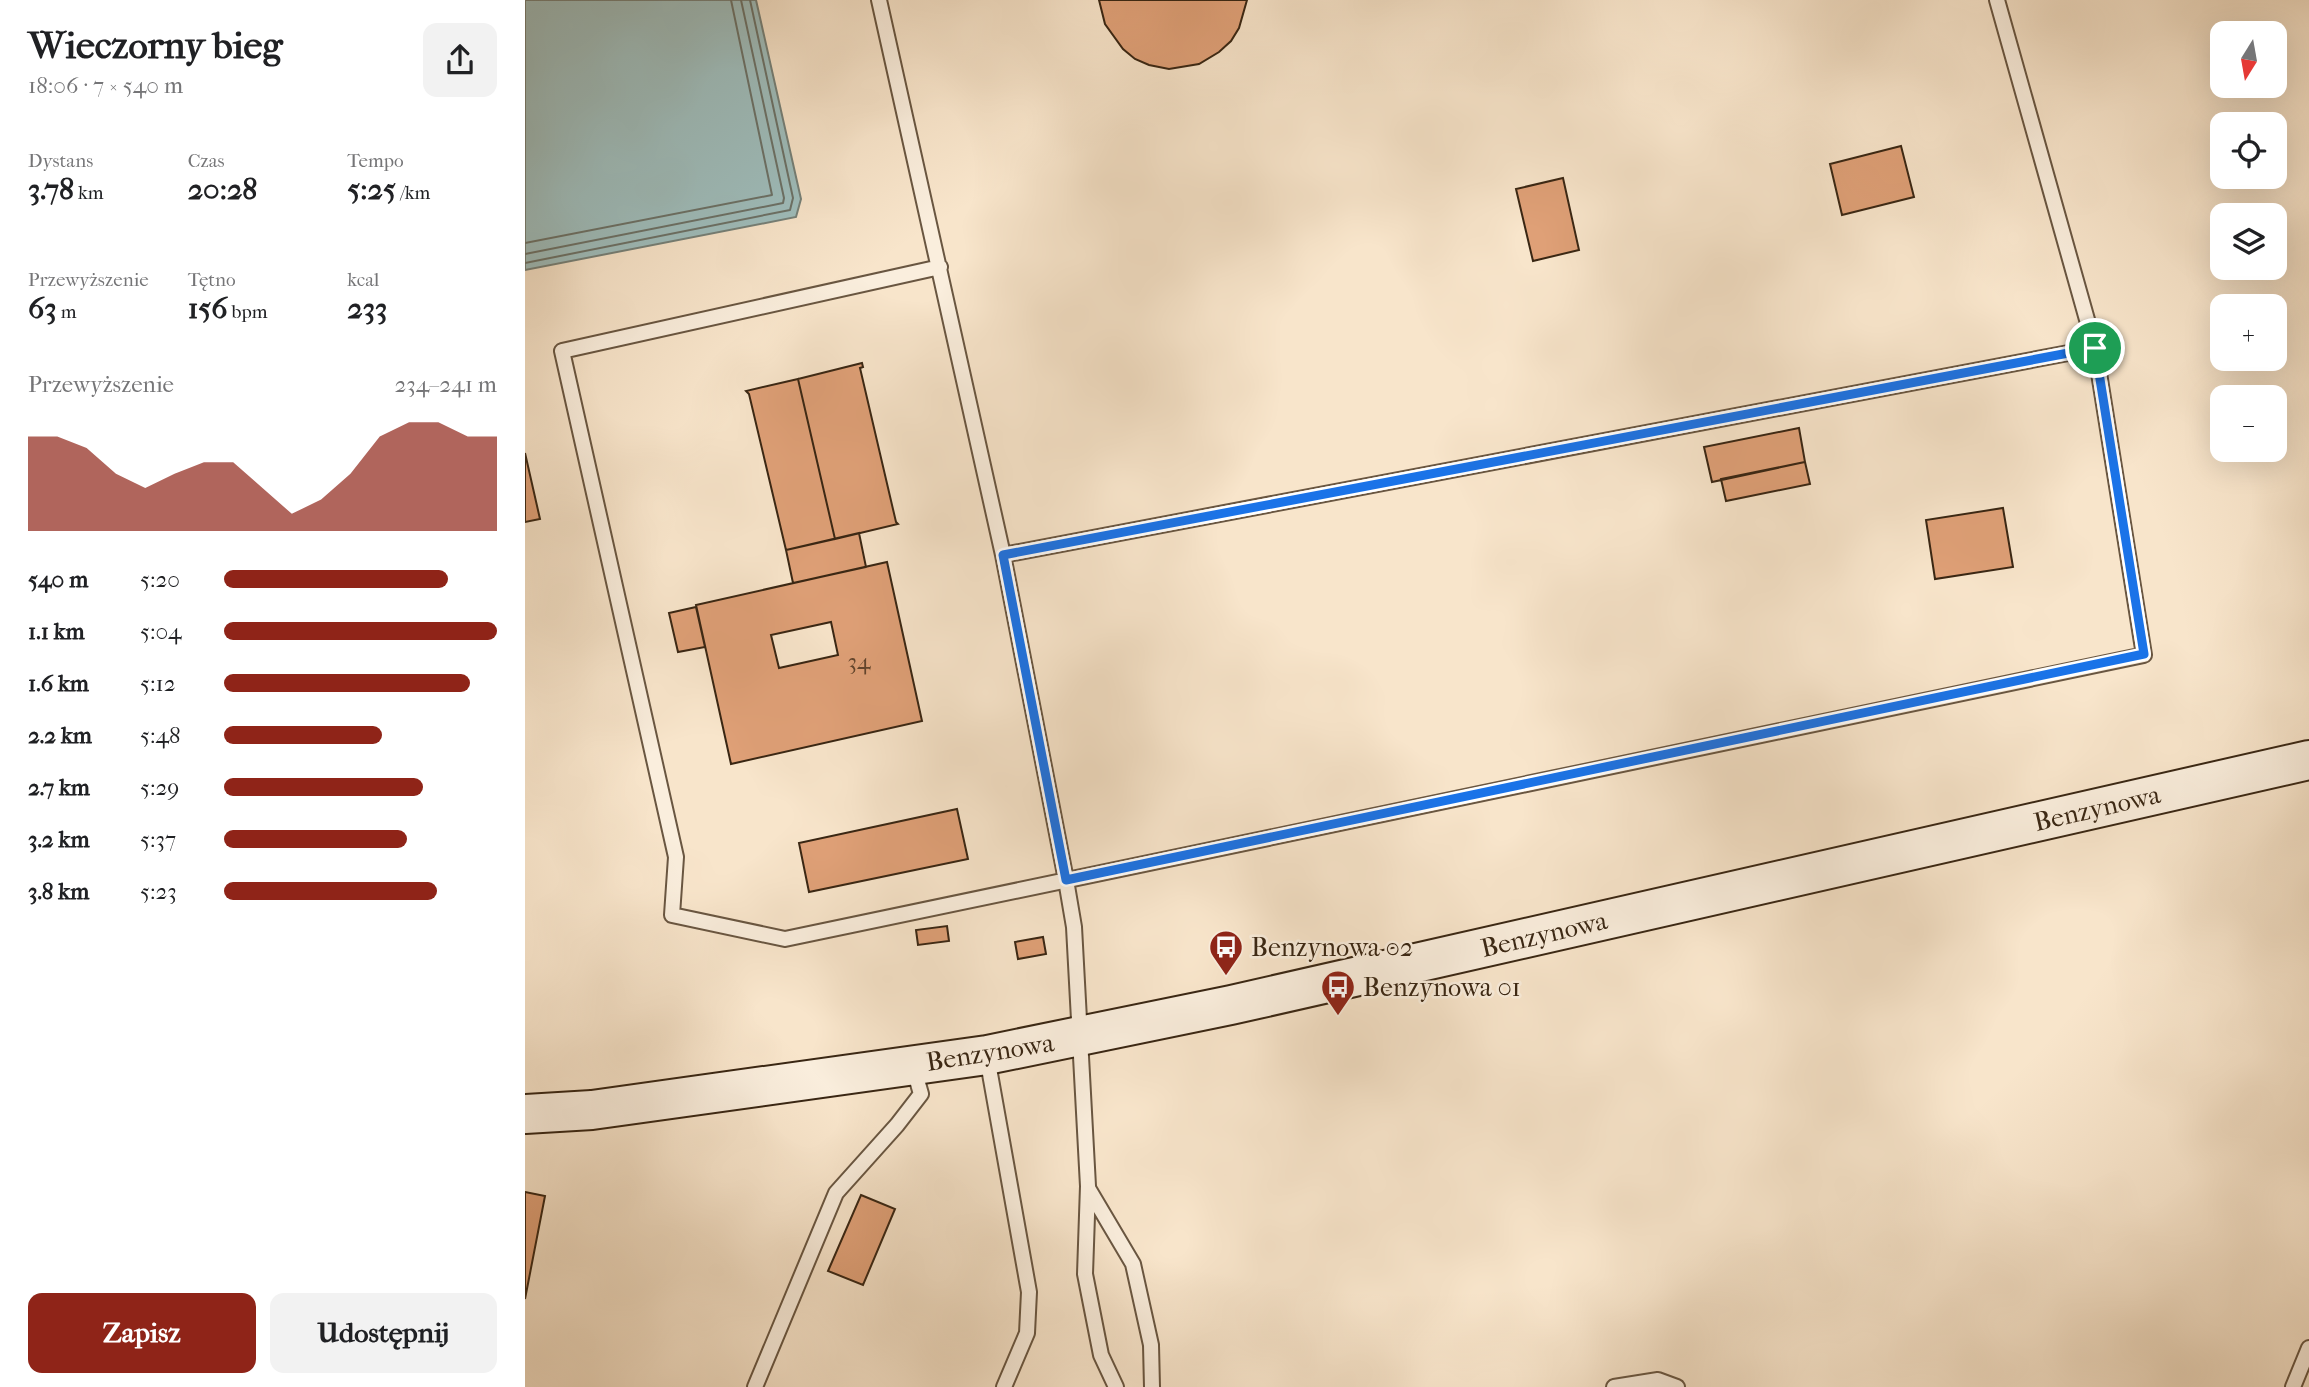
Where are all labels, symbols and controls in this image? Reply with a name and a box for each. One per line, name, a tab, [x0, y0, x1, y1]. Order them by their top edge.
north arrow	[2210, 21, 2287, 98]
map controls	[2210, 21, 2287, 462]
text: Wieczorny bieg	[28, 23, 283, 68]
button: share	[423, 23, 497, 97]
text: 18:06 · 7 × 540 m	[28, 72, 183, 99]
button: locate	[2210, 112, 2287, 189]
text: Dystans	[28, 150, 93, 172]
text: Czas	[188, 150, 225, 172]
text: Tempo	[347, 150, 404, 172]
text: 3.78	[28, 172, 74, 207]
text: 20:28	[188, 172, 257, 207]
text: 5:25	[347, 172, 396, 207]
text: km	[74, 182, 104, 204]
text: /km	[396, 182, 430, 204]
button: layers	[2210, 203, 2287, 280]
text: Przewyższenie	[28, 269, 149, 291]
text: Tętno	[188, 269, 236, 291]
text: kcal	[347, 269, 379, 291]
text: 63	[28, 291, 57, 326]
text: 156	[188, 291, 227, 326]
text: 233	[347, 291, 387, 326]
button: +	[2210, 294, 2287, 371]
text: m	[57, 301, 76, 323]
text: bpm	[227, 301, 268, 323]
pin	[2065, 318, 2125, 378]
icon: arrive	[2076, 329, 2114, 367]
text: Przewyższenie	[28, 371, 174, 398]
text: 234–241 m	[394, 371, 497, 398]
button: −	[2210, 385, 2287, 462]
text: 540 m	[28, 566, 88, 593]
text: 5:20	[140, 566, 180, 593]
text: 1.1 km	[28, 618, 85, 645]
text: 5:04	[140, 618, 182, 645]
house number: 34	[847, 648, 872, 675]
text: 1.6 km	[28, 670, 89, 697]
text: 5:12	[140, 670, 176, 697]
text: 2.2 km	[28, 722, 92, 749]
text: 5:48	[140, 722, 181, 749]
text: 2.7 km	[28, 774, 90, 801]
text: 5:29	[140, 774, 179, 801]
street label: Benzynowa	[2031, 779, 2164, 838]
text: 3.2 km	[28, 826, 90, 853]
text: 5:37	[140, 826, 176, 853]
text: 3.8 km	[28, 878, 89, 905]
text: 5:23	[140, 878, 177, 905]
street label: Benzynowa	[1478, 905, 1611, 964]
bus stop icon: Benzynowa 02	[1207, 928, 1245, 977]
place label: Benzynowa 02	[1251, 932, 1413, 963]
bus stop icon: Benzynowa 01	[1319, 968, 1357, 1017]
place label: Benzynowa 01	[1363, 972, 1521, 1003]
street label: Benzynowa	[924, 1027, 1057, 1078]
button: Zapisz	[28, 1293, 256, 1373]
button: Udostępnij	[270, 1293, 497, 1373]

